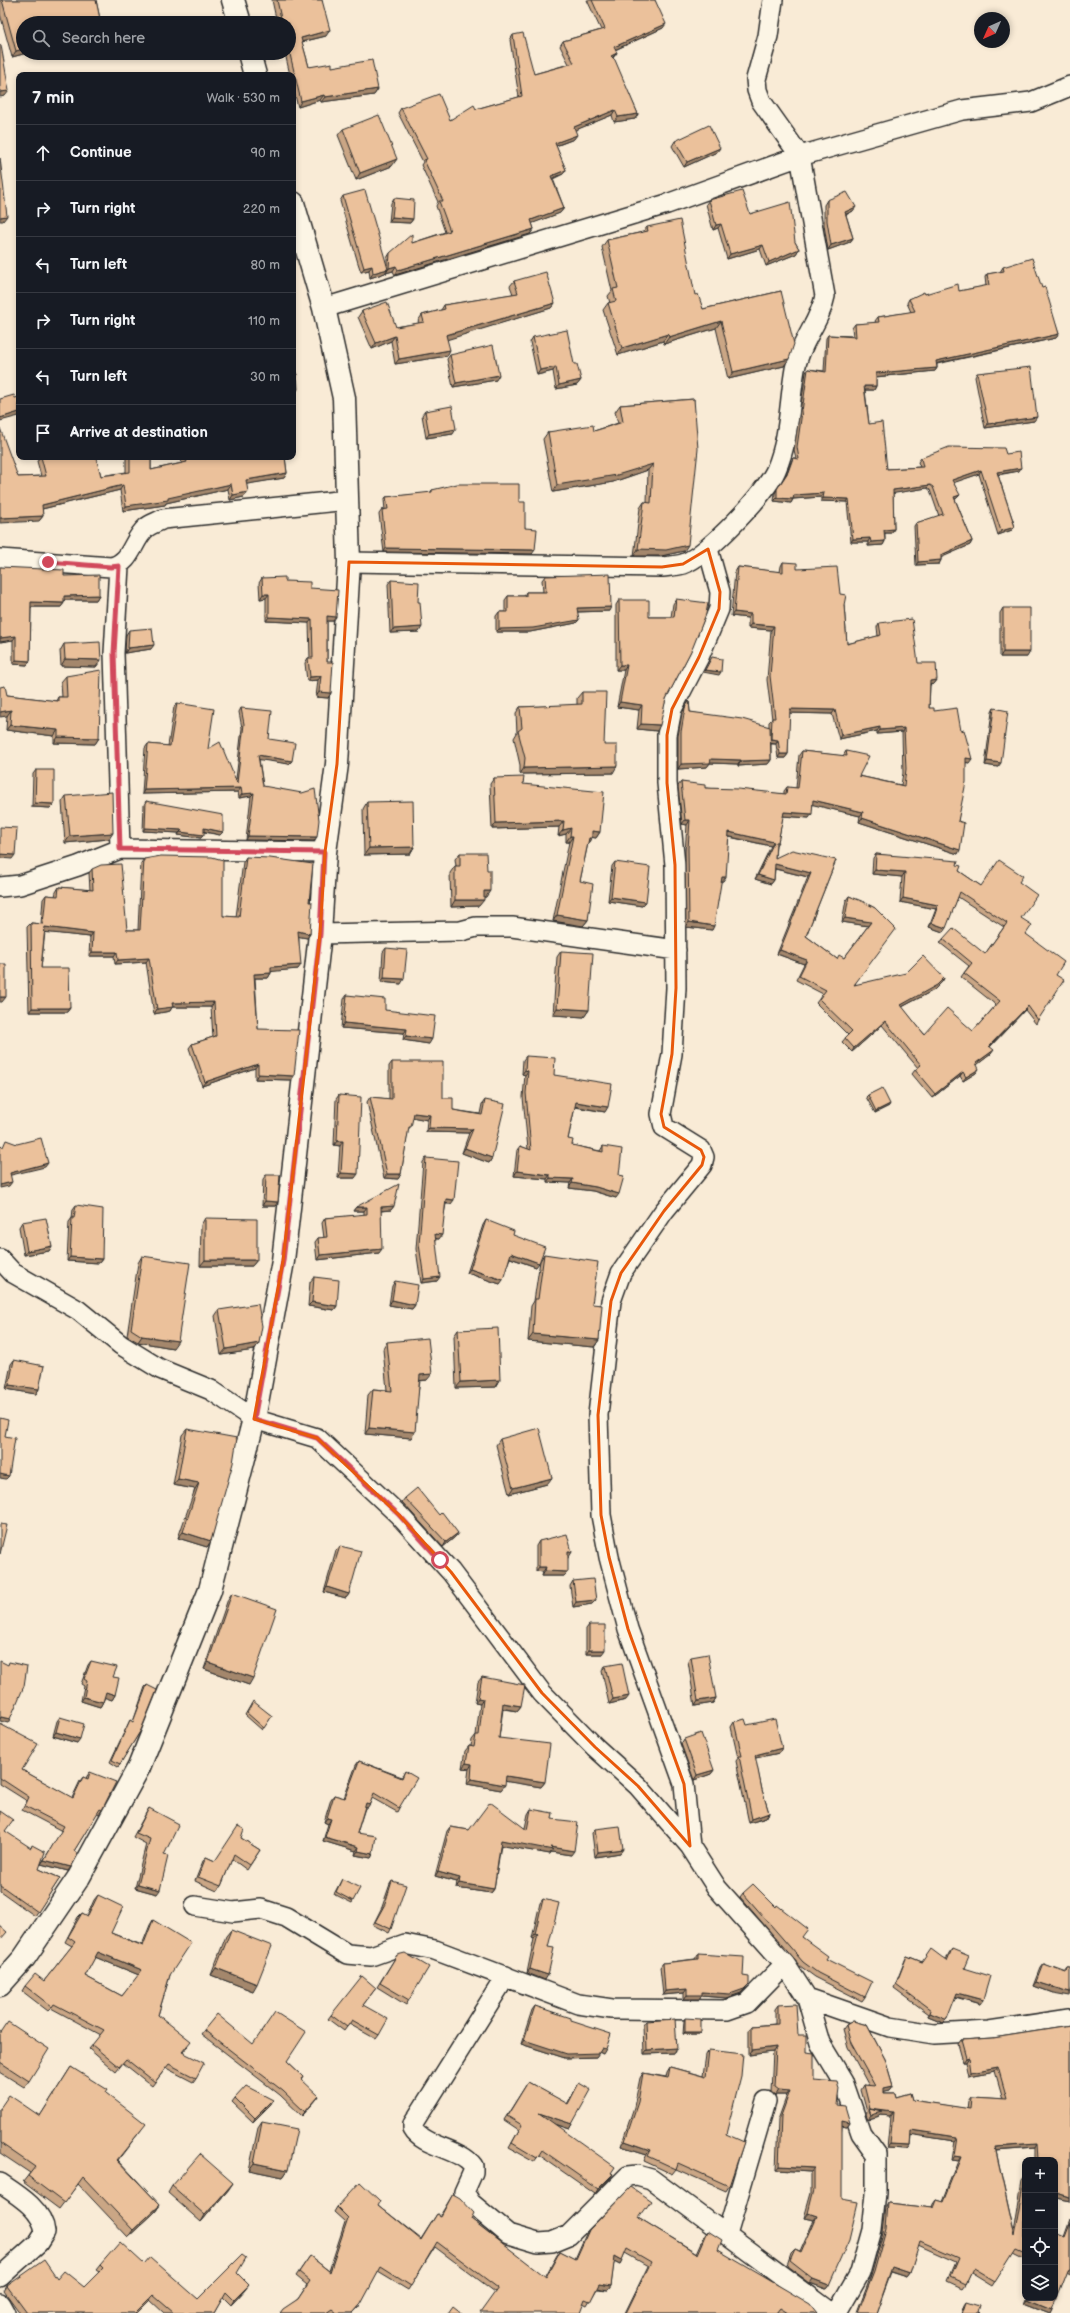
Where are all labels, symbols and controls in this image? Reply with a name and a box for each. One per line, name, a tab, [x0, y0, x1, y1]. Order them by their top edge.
north arrow	[974, 12, 1010, 48]
search box	[16, 16, 296, 60]
icon: search	[30, 27, 52, 49]
text: Search here	[62, 29, 145, 48]
text: 7 min	[32, 88, 74, 108]
text: Walk · 530 m	[206, 90, 280, 106]
icon: ahead	[32, 142, 54, 164]
text: Continue	[70, 143, 132, 162]
text: 90 m	[251, 145, 280, 161]
icon: right	[32, 198, 54, 220]
text: Turn right	[70, 199, 135, 218]
text: 220 m	[243, 201, 280, 217]
icon: left	[32, 254, 54, 276]
text: Turn left	[70, 255, 127, 274]
text: 80 m	[251, 257, 280, 273]
icon: right	[32, 310, 54, 332]
text: Turn right	[70, 311, 135, 330]
text: 110 m	[248, 313, 280, 329]
icon: left	[32, 366, 54, 388]
text: Turn left	[70, 367, 127, 386]
text: 30 m	[250, 369, 280, 385]
icon: arrive	[32, 422, 54, 444]
text: Arrive at destination	[70, 423, 208, 442]
route end	[39, 553, 57, 571]
route start	[431, 1551, 449, 1569]
map controls	[1022, 2157, 1058, 2301]
button: +	[1022, 2157, 1058, 2193]
button: −	[1022, 2193, 1058, 2229]
button: locate	[1022, 2229, 1058, 2265]
button: layers	[1022, 2265, 1058, 2301]

